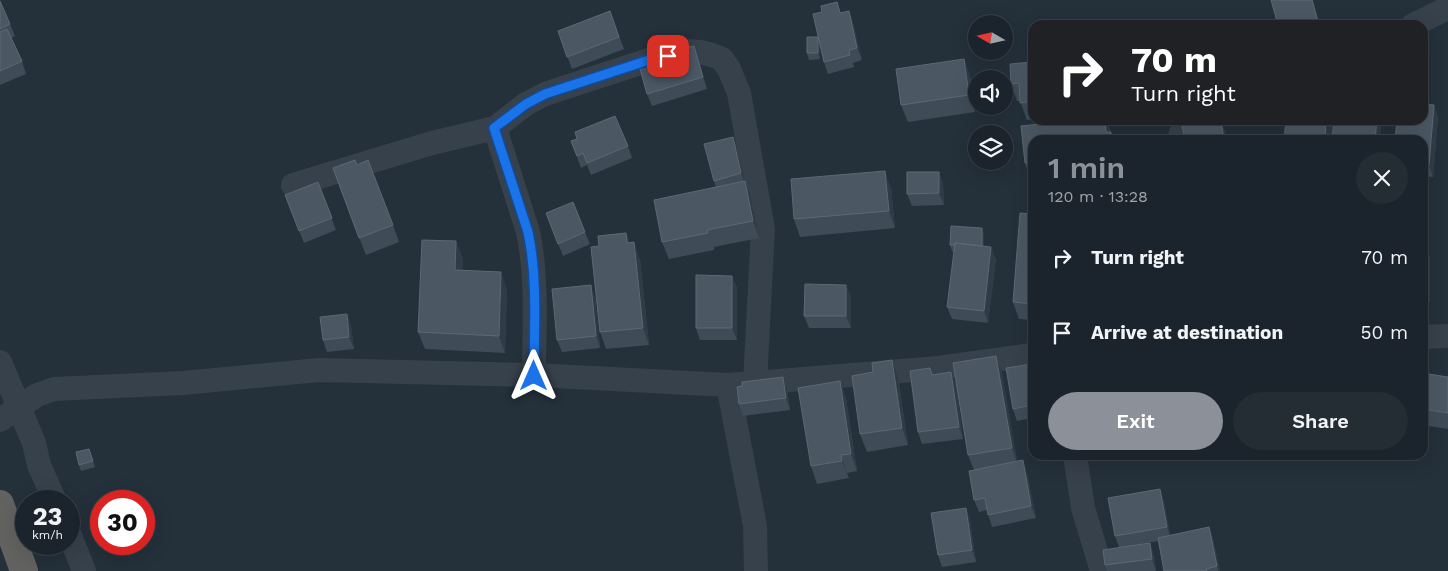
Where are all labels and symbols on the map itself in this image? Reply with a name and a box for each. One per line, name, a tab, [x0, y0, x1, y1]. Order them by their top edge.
north arrow	[968, 15, 1012, 60]
pin	[647, 35, 689, 77]
position arrow	[507, 349, 559, 401]
speed limit sign: 30	[90, 490, 155, 555]

